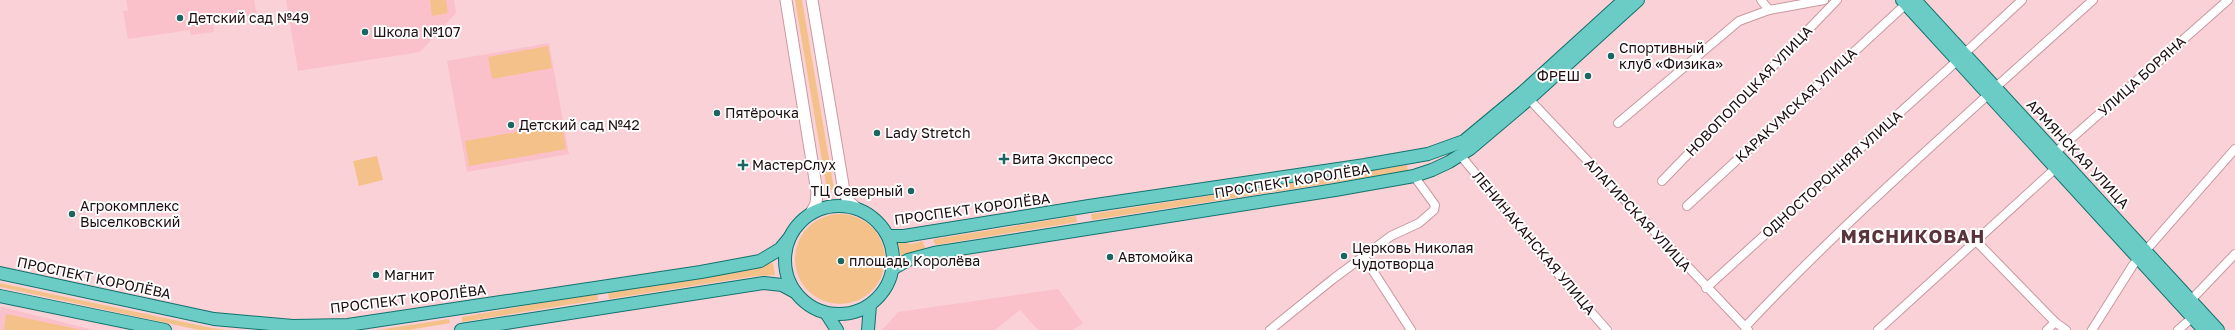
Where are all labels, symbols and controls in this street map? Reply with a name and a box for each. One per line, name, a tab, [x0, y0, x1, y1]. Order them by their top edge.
place label: Детский сад №49	[188, 9, 309, 26]
marker: Детский сад №49	[175, 13, 185, 23]
street label: НОВОПОЛОЦКАЯ УЛИЦА	[1682, 21, 1816, 159]
place label: Школа №107	[373, 23, 460, 40]
marker: Школа №107	[360, 27, 370, 37]
street label: УЛИЦА БОРЯНА	[2094, 32, 2189, 119]
place label: Спортивный клуб «Физика»	[1619, 39, 1723, 72]
street label: КАРАКУМСКАЯ УЛИЦА	[1731, 43, 1860, 165]
marker: Спортивный клуб «Физика»	[1606, 51, 1616, 61]
place label: ФРЕШ	[1537, 67, 1580, 84]
marker: ФРЕШ	[1583, 71, 1593, 81]
street label: АРМЯНСКАЯ УЛИЦА	[2024, 96, 2134, 212]
place label: Пятёрочка	[725, 104, 799, 121]
street label: ОДНОСТОРОННЯЯ УЛИЦА	[1758, 106, 1906, 241]
marker: Пятёрочка	[712, 108, 722, 118]
place label: Детский сад №42	[519, 116, 640, 133]
marker: Детский сад №42	[506, 120, 516, 130]
place label: Lady Stretch	[885, 124, 971, 141]
marker: Lady Stretch	[872, 128, 882, 138]
place label: Вита Экспресс	[1012, 150, 1114, 167]
marker: Вита Экспресс	[999, 154, 1009, 164]
street label: АЛАГИРСКАЯ УЛИЦА	[1582, 155, 1696, 275]
place label: МастерСлух	[752, 156, 836, 173]
marker: МастерСлух	[737, 159, 749, 171]
street label: ПРОСПЕКТ КОРОЛЁВА	[1213, 160, 1371, 201]
street label: ЛЕНИНАКАНСКАЯ УЛИЦА	[1469, 168, 1600, 318]
place label: ТЦ Северный	[811, 182, 903, 199]
marker: ТЦ Северный	[906, 186, 916, 196]
street label: ПРОСПЕКТ КОРОЛЁВА	[893, 189, 1051, 228]
place label: Агрокомплекс Выселковский	[80, 197, 180, 230]
marker: Агрокомплекс Выселковский	[67, 209, 77, 219]
district label: МЯСНИКОВАН	[1841, 225, 1985, 247]
place label: Церковь Николая Чудотворца	[1352, 239, 1474, 272]
place label: Автомойка	[1118, 248, 1193, 265]
marker: Церковь Николая Чудотворца	[1339, 251, 1349, 261]
place label: площадь Королёва	[849, 252, 980, 269]
marker: Автомойка	[1105, 252, 1115, 262]
street label: ПРОСПЕКТ КОРОЛЁВА	[16, 253, 173, 302]
marker: площадь Королёва	[836, 256, 846, 266]
place label: Магнит	[384, 266, 434, 283]
marker: Магнит	[371, 270, 381, 280]
street label: ПРОСПЕКТ КОРОЛЁВА	[329, 280, 488, 317]

